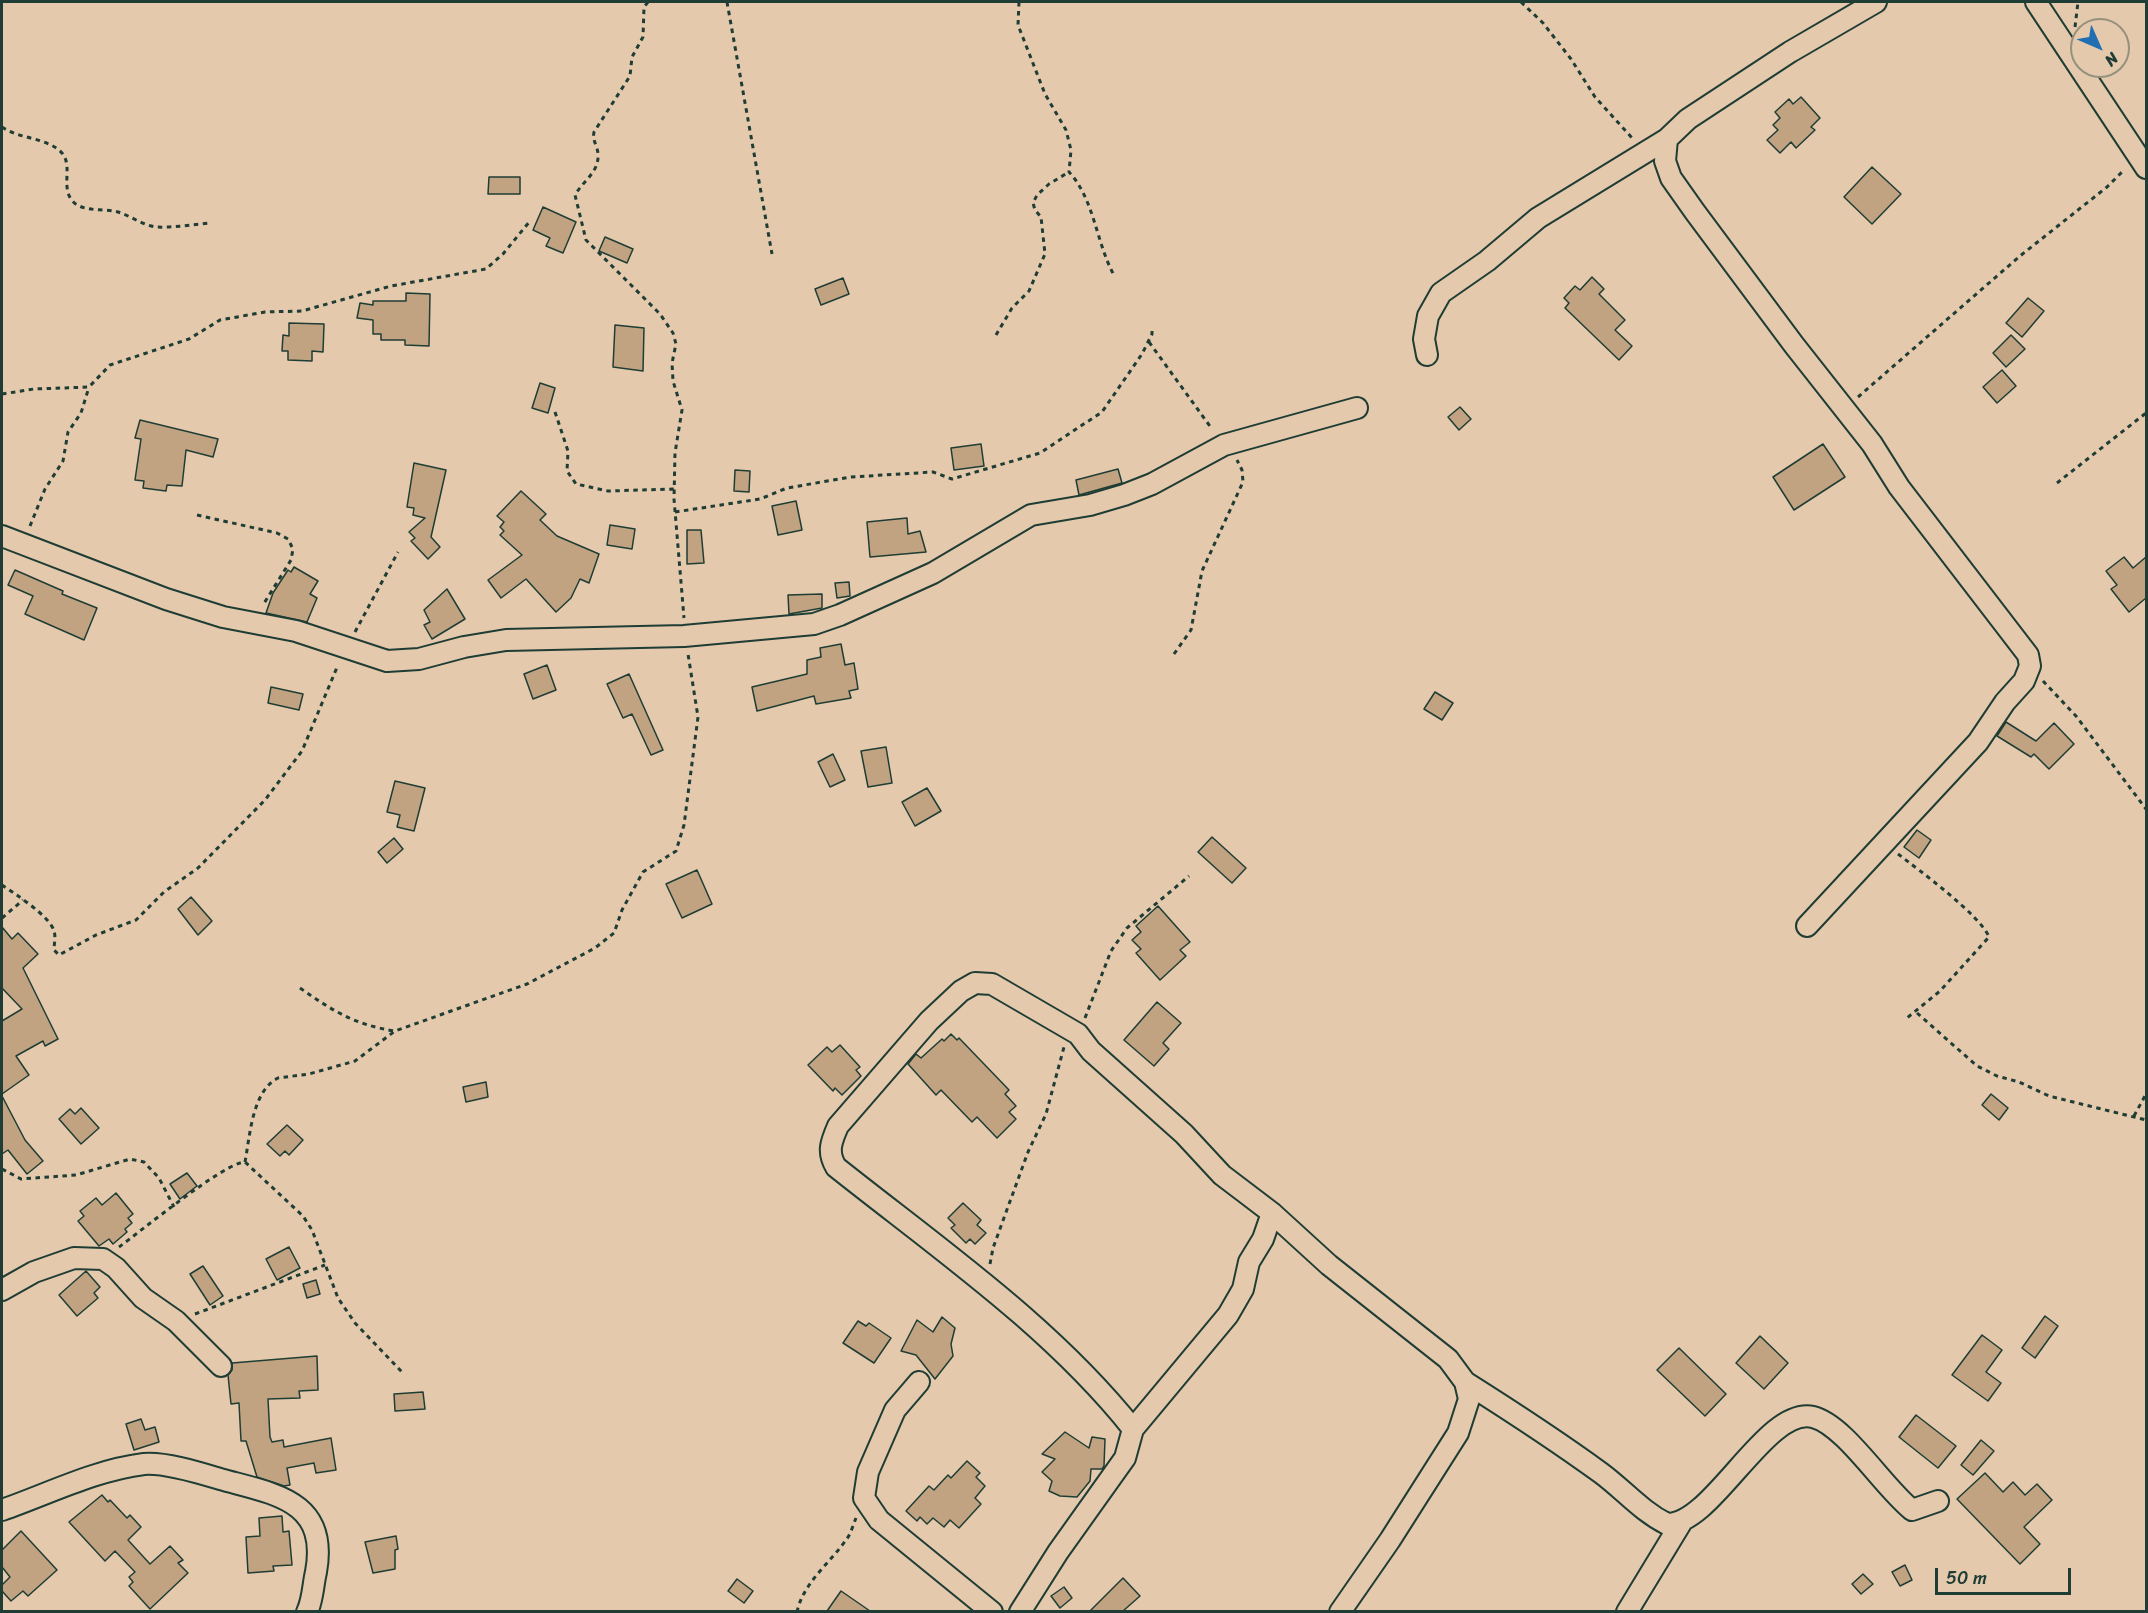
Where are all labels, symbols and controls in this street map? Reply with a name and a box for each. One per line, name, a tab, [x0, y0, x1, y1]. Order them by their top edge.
north arrow	[2070, 18, 2130, 78]
text: N	[2097, 45, 2126, 74]
scale bar	[1938, 1556, 2074, 1594]
text: 50 m	[1946, 1562, 1987, 1594]

